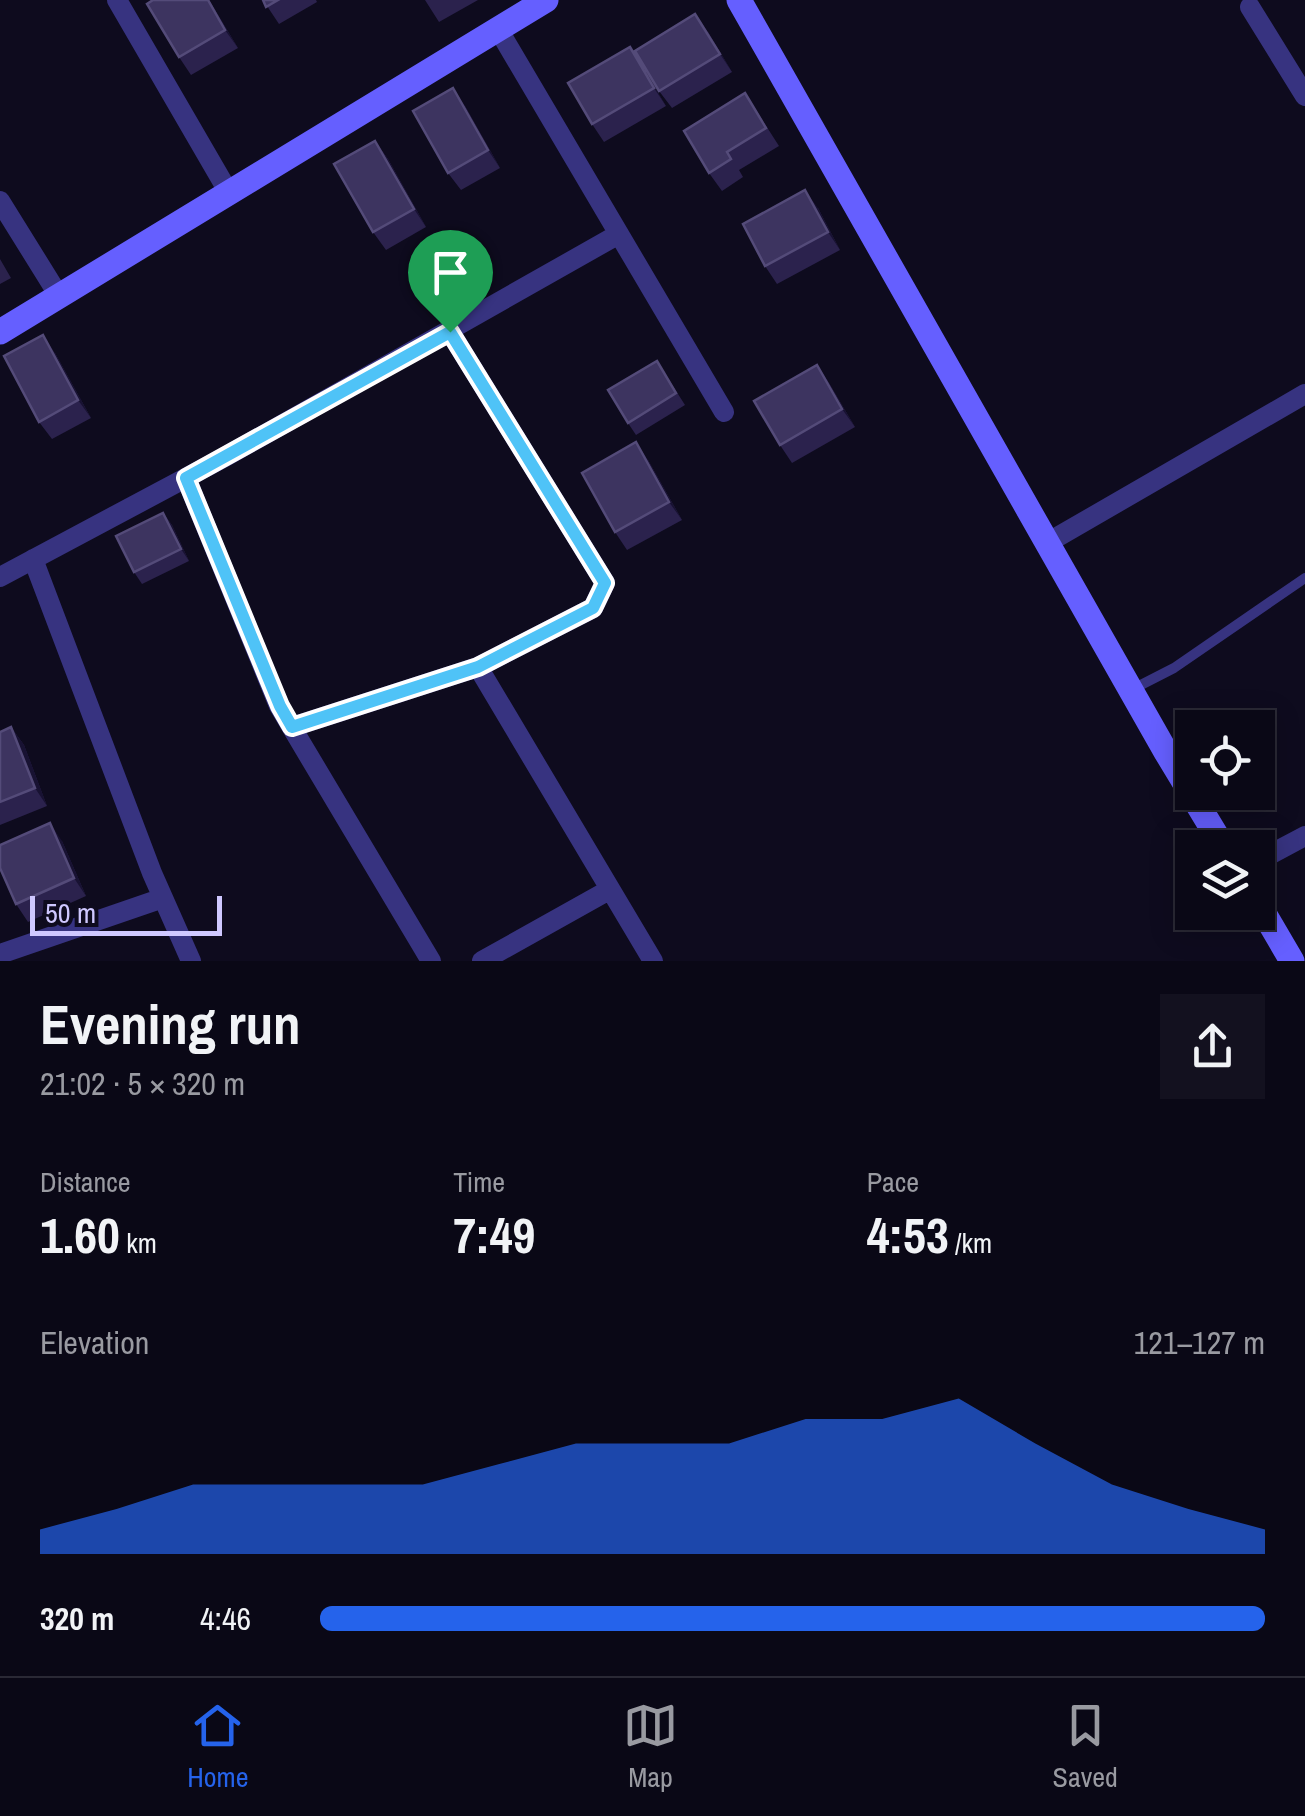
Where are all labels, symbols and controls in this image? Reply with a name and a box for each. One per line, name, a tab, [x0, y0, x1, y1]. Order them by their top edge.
pin	[408, 230, 493, 333]
icon: arrive	[423, 245, 478, 300]
map controls	[1175, 710, 1275, 930]
button: locate	[1175, 710, 1275, 810]
button: layers	[1175, 830, 1275, 930]
scale bar	[30, 891, 222, 936]
text: 50 m	[45, 894, 96, 932]
text: Evening run	[40, 987, 301, 1061]
button: share	[1160, 994, 1265, 1099]
text: 21:02 · 5 × 320 m	[40, 1062, 245, 1105]
text: Distance	[40, 1163, 131, 1201]
text: Time	[453, 1163, 505, 1201]
text: Pace	[867, 1163, 919, 1201]
text: 1.60	[40, 1201, 120, 1269]
text: 7:49	[453, 1201, 535, 1269]
text: 4:53	[867, 1201, 949, 1269]
text: km	[120, 1224, 157, 1262]
text: /km	[949, 1224, 992, 1262]
text: Elevation	[40, 1321, 149, 1364]
text: 121–127 m	[1134, 1321, 1265, 1364]
text: 320 m	[40, 1597, 114, 1640]
text: 4:46	[200, 1597, 251, 1640]
tab: Home	[187, 1698, 249, 1796]
tab: Map	[623, 1698, 678, 1796]
tab: Saved	[1053, 1698, 1118, 1796]

